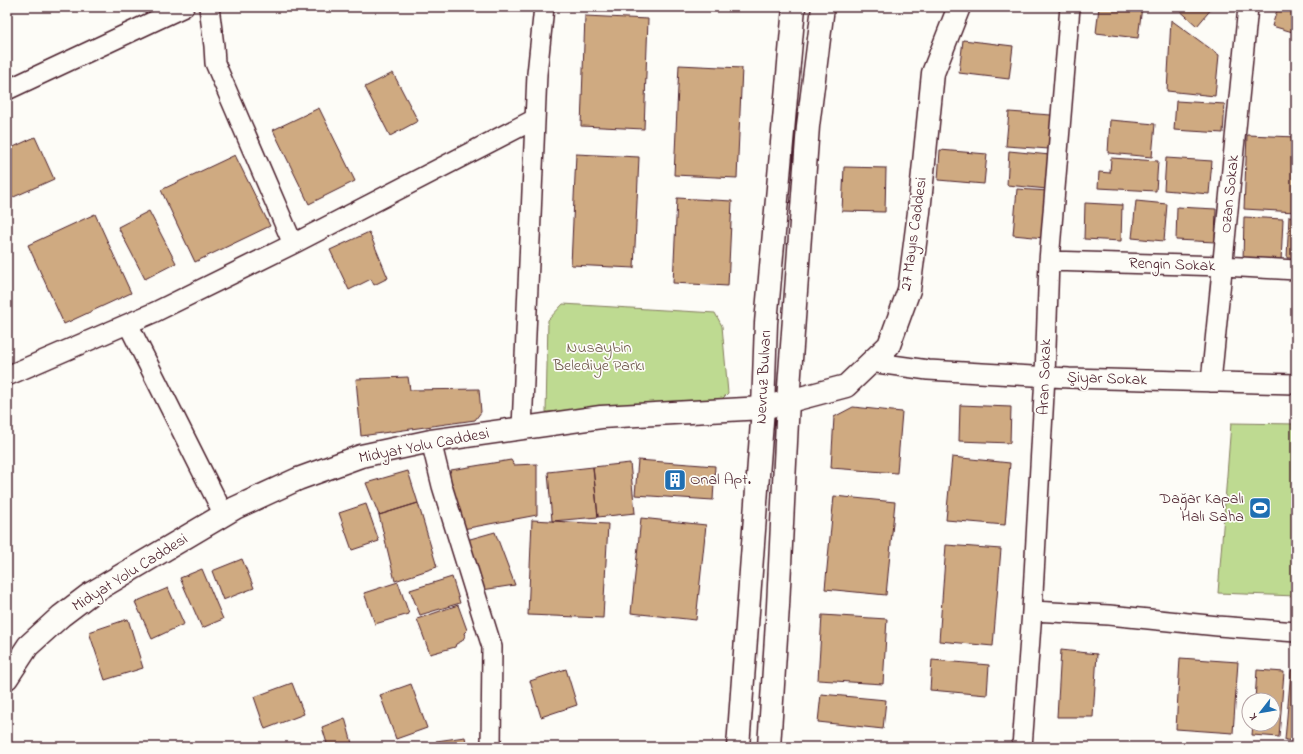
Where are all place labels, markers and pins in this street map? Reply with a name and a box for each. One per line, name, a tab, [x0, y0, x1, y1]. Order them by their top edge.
building icon: Onal Apt.	[662, 467, 688, 493]
place label: Onal Apt.	[690, 468, 751, 492]
place label: Dağar Kapalı Halı Saha	[1159, 487, 1244, 529]
sports icon: Dağar Kapalı Halı Saha	[1247, 495, 1273, 521]

